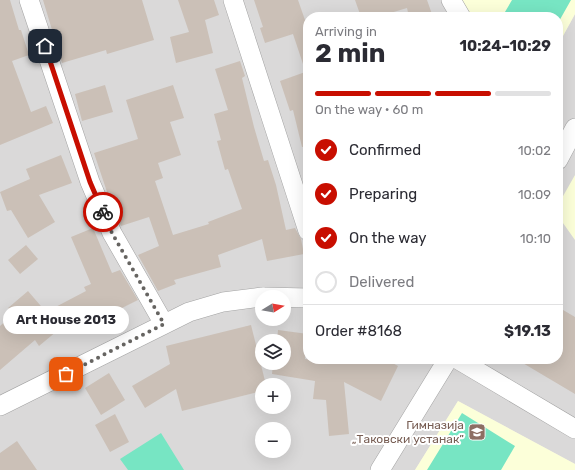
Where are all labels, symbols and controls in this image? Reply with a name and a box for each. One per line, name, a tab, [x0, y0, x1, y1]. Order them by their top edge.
text: Arriving in	[315, 24, 377, 39]
pin	[28, 29, 62, 63]
icon: home	[34, 35, 56, 57]
text: 10:24–10:29	[460, 37, 551, 55]
text: 2 min	[315, 38, 385, 69]
text: On the way · 60 m	[315, 102, 423, 117]
icon: check	[315, 139, 337, 161]
text: Confirmed	[349, 141, 421, 159]
text: 10:02	[518, 143, 551, 158]
icon: check	[315, 183, 337, 205]
text: Preparing	[349, 185, 417, 203]
text: 10:09	[518, 187, 551, 202]
courier	[83, 192, 123, 232]
icon: bike	[92, 201, 114, 223]
icon: check	[315, 227, 337, 249]
text: On the way	[349, 229, 427, 247]
text: 10:10	[520, 231, 551, 246]
text: Delivered	[349, 273, 414, 291]
north arrow	[255, 290, 291, 326]
map controls	[255, 290, 291, 458]
callout: Art House 2013	[3, 306, 129, 334]
text: Art House 2013	[16, 312, 116, 327]
text: Order #8168	[315, 322, 402, 340]
text: $19.13	[504, 322, 551, 340]
button: layers	[255, 334, 291, 370]
pin	[49, 357, 83, 391]
icon: bag	[55, 363, 77, 385]
button: +	[255, 378, 291, 414]
place label: Гимназија „Таковски устанак”	[352, 418, 464, 446]
button: −	[255, 422, 291, 458]
school or university icon: Гимназија „Таковски устанак”	[467, 422, 487, 442]

